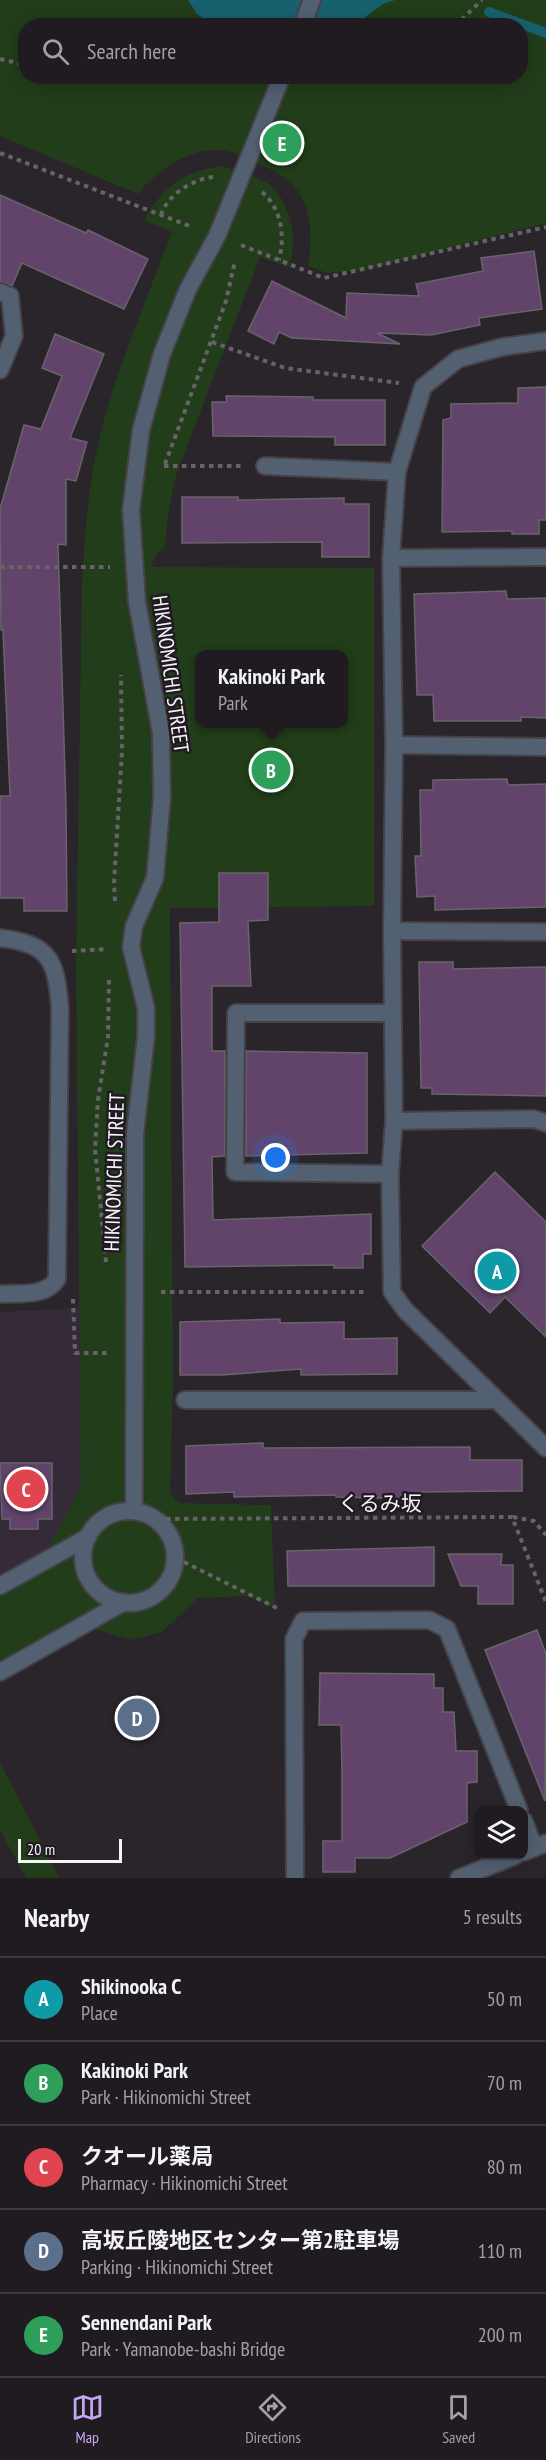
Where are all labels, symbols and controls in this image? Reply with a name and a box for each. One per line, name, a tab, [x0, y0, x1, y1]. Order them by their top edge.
search box	[18, 18, 528, 84]
icon: search	[39, 35, 72, 68]
text: Search here	[87, 37, 176, 65]
pin: E	[262, 120, 302, 166]
street label: HIKINOMICHI STREET	[147, 594, 195, 755]
popup	[195, 650, 348, 728]
text: Kakinoki Park	[218, 662, 325, 690]
text: Park	[218, 690, 248, 716]
pin: B	[252, 748, 290, 792]
street label: HIKINOMICHI STREET	[98, 1092, 130, 1252]
your location	[261, 1143, 290, 1172]
pin: A	[478, 1248, 516, 1294]
pin: C	[6, 1466, 46, 1512]
street label: くるみ坂	[338, 1490, 422, 1517]
pin: D	[118, 1696, 156, 1740]
map controls	[474, 1806, 528, 1860]
button: layers	[474, 1806, 528, 1860]
scale bar	[18, 1836, 122, 1864]
text: 20 m	[27, 1839, 55, 1859]
text: Nearby	[24, 1901, 89, 1934]
text: 5 results	[463, 1904, 522, 1930]
text: Shikinooka C	[81, 1972, 181, 2000]
text: A	[38, 1986, 49, 2012]
text: 50 m	[487, 1986, 522, 2012]
text: Place	[81, 2000, 118, 2026]
text: Kakinoki Park	[81, 2056, 188, 2084]
text: B	[39, 2070, 48, 2096]
text: 70 m	[487, 2070, 522, 2096]
text: Park · Hikinomichi Street	[81, 2084, 251, 2110]
text: クオール薬局	[81, 2142, 213, 2170]
text: C	[39, 2154, 48, 2180]
text: 80 m	[487, 2154, 522, 2180]
text: Pharmacy · Hikinomichi Street	[81, 2170, 288, 2196]
text: 高坂丘陵地区センター第2駐車場	[81, 2226, 400, 2254]
text: D	[38, 2238, 49, 2264]
text: 110 m	[478, 2238, 522, 2264]
text: Parking · Hikinomichi Street	[81, 2254, 273, 2280]
text: Sennendani Park	[81, 2308, 212, 2336]
text: E	[39, 2322, 48, 2348]
text: 200 m	[478, 2322, 522, 2348]
text: Park · Yamanobe-bashi Bridge	[81, 2336, 285, 2362]
tab: Map	[71, 2391, 104, 2447]
tab: Directions	[245, 2391, 301, 2447]
tab: Saved	[442, 2391, 475, 2447]

